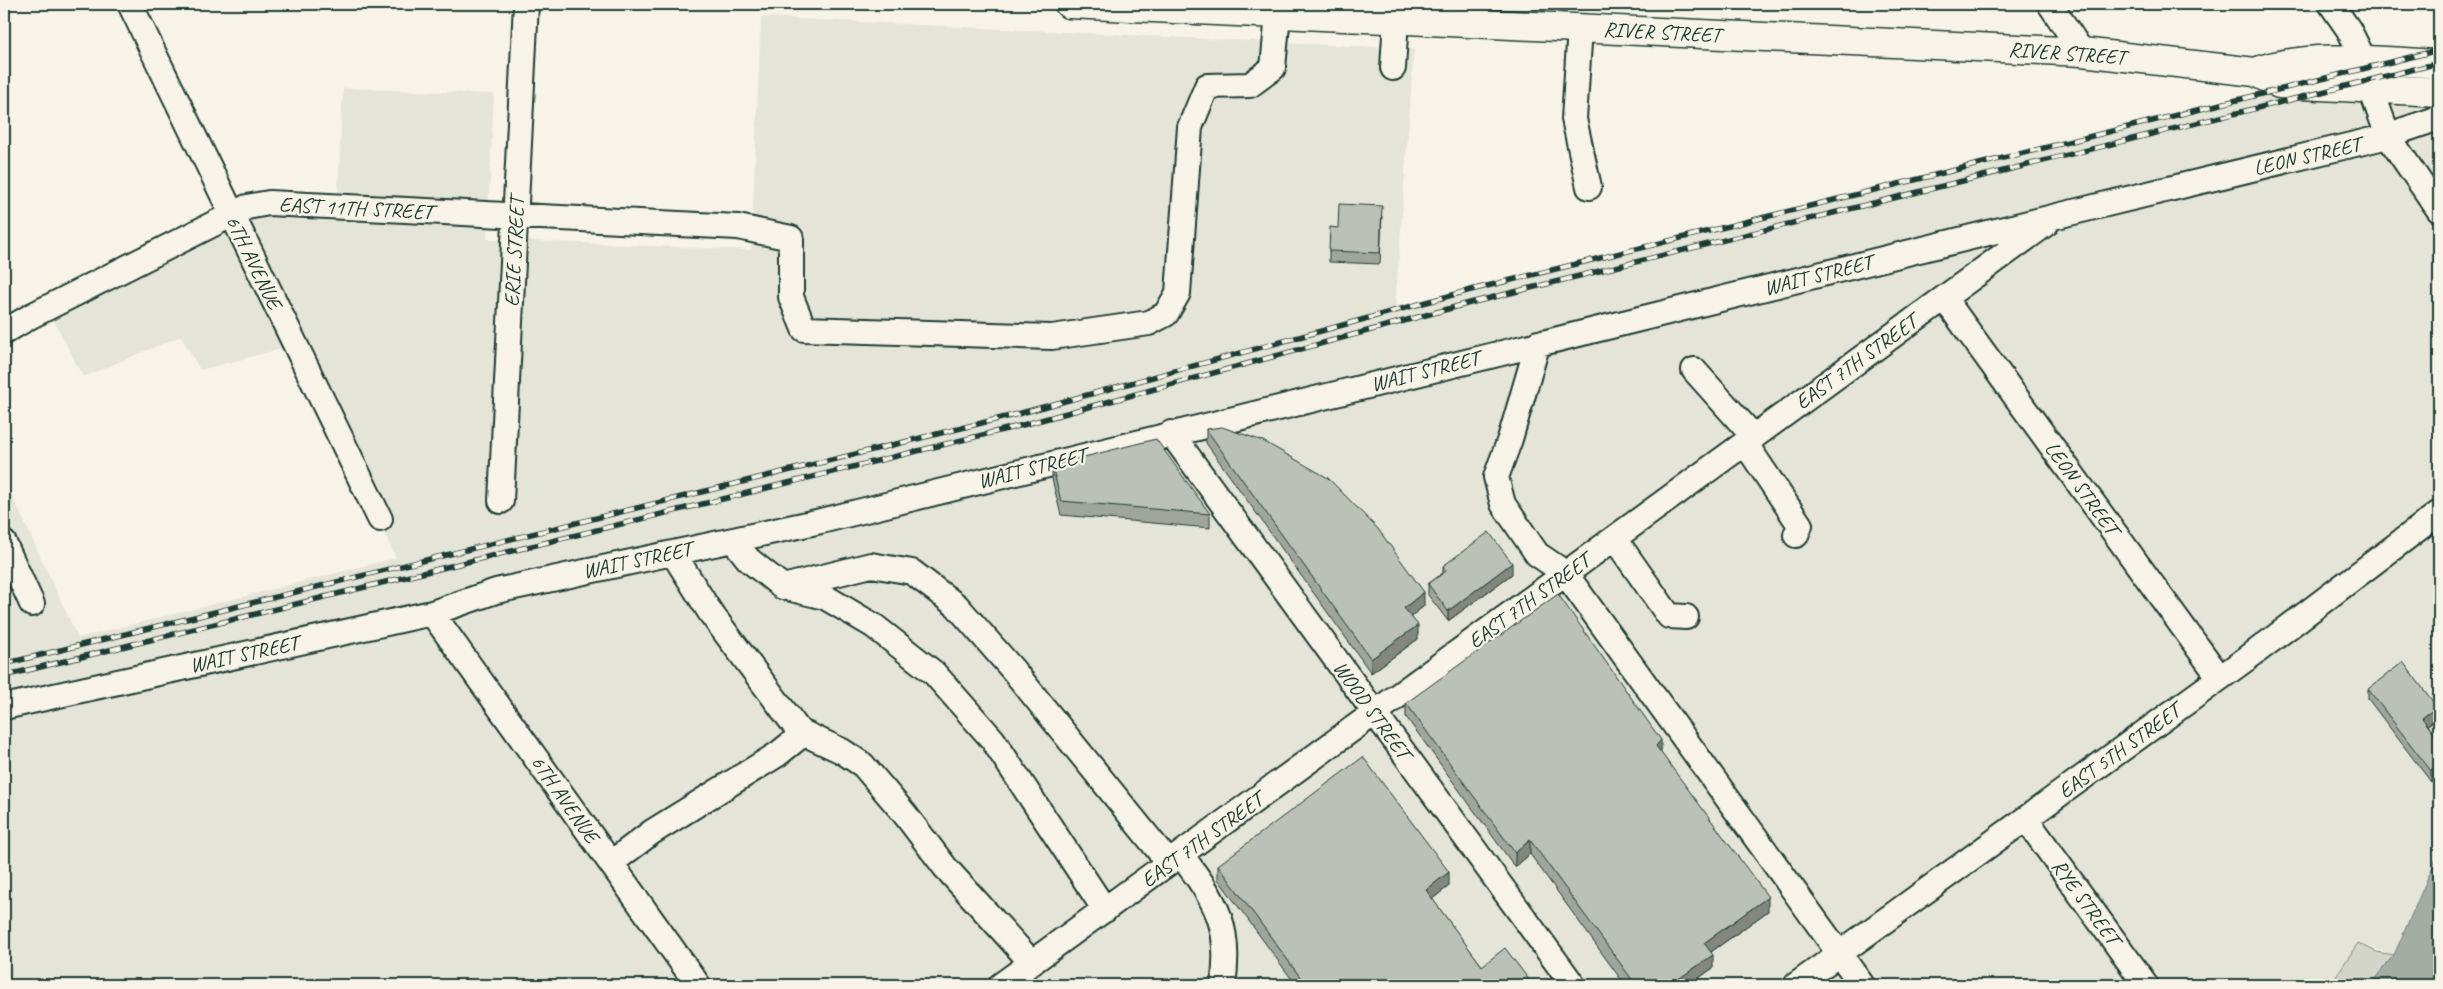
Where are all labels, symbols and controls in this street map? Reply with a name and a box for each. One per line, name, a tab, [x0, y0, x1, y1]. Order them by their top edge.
street label: RIVER STREET	[1603, 16, 1726, 48]
street label: RIVER STREET	[2008, 36, 2131, 70]
street label: LEON STREET	[2251, 130, 2368, 181]
street label: EAST 11TH STREET	[278, 191, 439, 225]
street label: ERIE STREET	[498, 191, 530, 307]
street label: 6TH AVENUE	[220, 211, 289, 316]
street label: WAIT STREET	[1761, 248, 1880, 301]
street label: EAST 7TH STREET	[1790, 306, 1926, 415]
street label: WAIT STREET	[1368, 344, 1487, 397]
street label: LEON STREET	[2039, 436, 2128, 544]
street label: WAIT STREET	[975, 441, 1094, 494]
street label: WAIT STREET	[580, 535, 699, 584]
street label: EAST 7TH STREET	[1463, 545, 1599, 654]
street label: WAIT STREET	[187, 629, 306, 678]
street label: WOOD STREET	[1328, 656, 1419, 769]
street label: EAST 5TH STREET	[2053, 695, 2189, 804]
street label: 6TH AVENUE	[525, 750, 606, 850]
street label: EAST 7TH STREET	[1136, 784, 1272, 893]
street label: RYE STREET	[2046, 854, 2129, 954]

